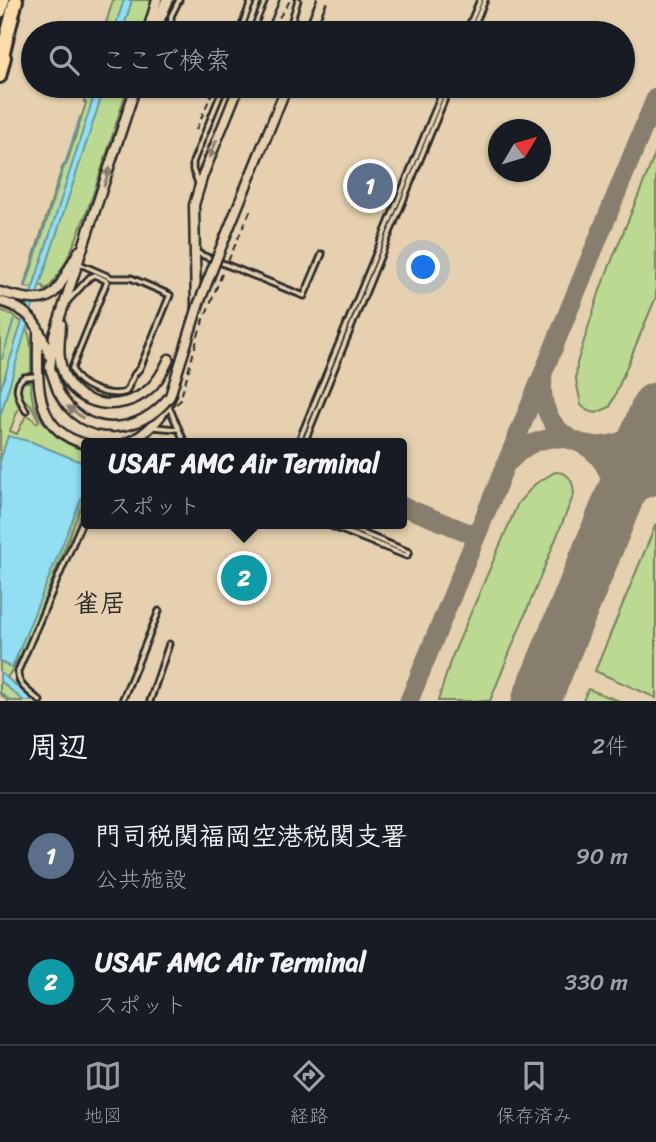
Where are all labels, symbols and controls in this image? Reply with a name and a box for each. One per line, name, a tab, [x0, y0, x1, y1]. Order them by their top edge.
search box	[21, 21, 635, 98]
text: ここで検索	[101, 37, 231, 83]
icon: search	[45, 41, 83, 79]
north arrow	[488, 119, 551, 182]
one-way arrow	[208, 139, 219, 160]
pin: 1	[347, 160, 393, 212]
one-way arrow	[102, 166, 112, 187]
your location	[406, 250, 440, 284]
one-way arrow	[66, 405, 84, 419]
popup	[81, 438, 407, 529]
text: USAF AMC Air Terminal	[108, 440, 380, 486]
text: スポット	[108, 486, 200, 527]
pin: 2	[221, 552, 267, 604]
district label: 雀居	[74, 580, 126, 626]
text: 周辺	[28, 720, 88, 774]
text: 2件	[592, 726, 628, 767]
text: 門司税関福岡空港税関支署	[95, 813, 407, 859]
text: 1	[46, 836, 56, 877]
text: 90 m	[576, 836, 628, 877]
text: 公共施設	[95, 859, 187, 900]
text: USAF AMC Air Terminal	[95, 939, 366, 985]
text: 2	[44, 962, 58, 1003]
text: 330 m	[565, 962, 628, 1003]
text: スポット	[95, 985, 187, 1026]
tab: 地図	[84, 1057, 122, 1132]
tab: 経路	[290, 1057, 328, 1132]
tab: 保存済み	[496, 1057, 572, 1132]

